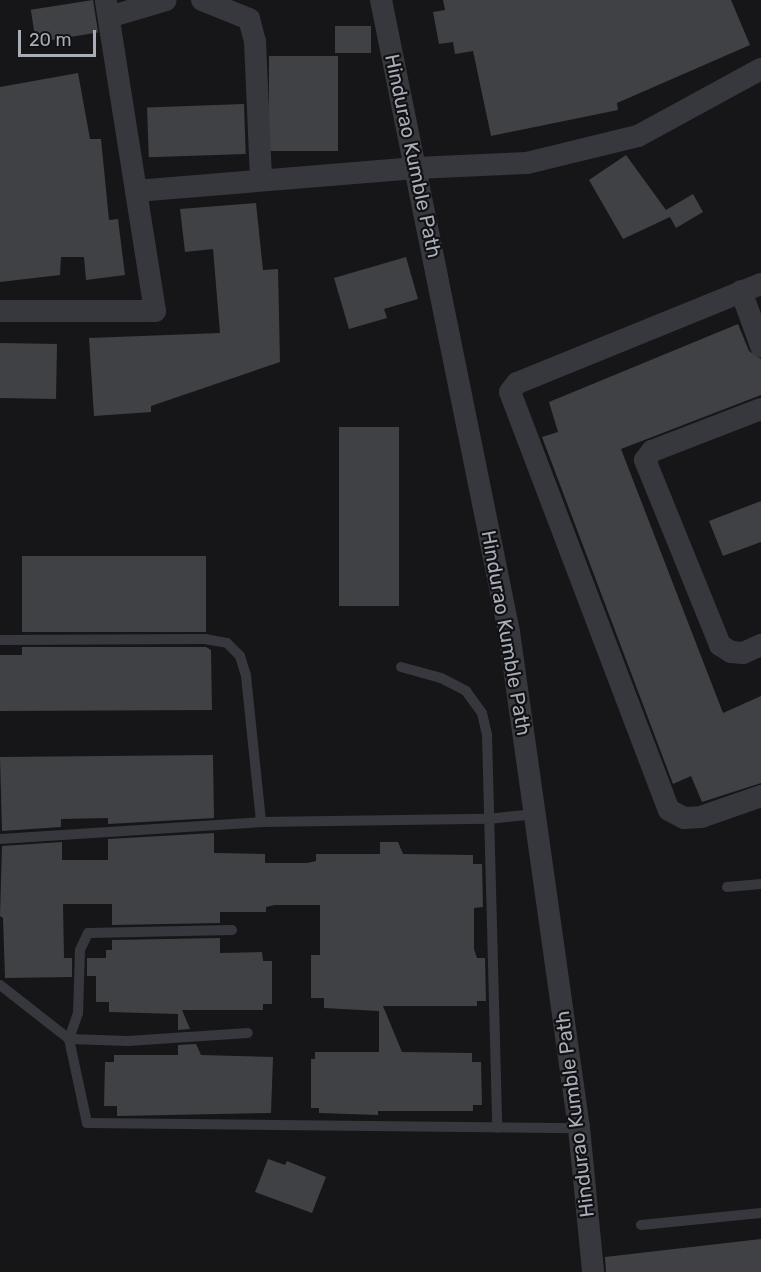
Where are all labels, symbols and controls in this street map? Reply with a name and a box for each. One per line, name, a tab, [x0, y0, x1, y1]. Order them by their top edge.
scale bar	[21, 18, 99, 56]
text: 20 m	[29, 29, 71, 51]
street label: Hindurao Kumble Path	[380, 52, 446, 260]
street label: Hindurao Kumble Path	[476, 529, 536, 737]
street label: Hindurao Kumble Path	[550, 1009, 600, 1219]

